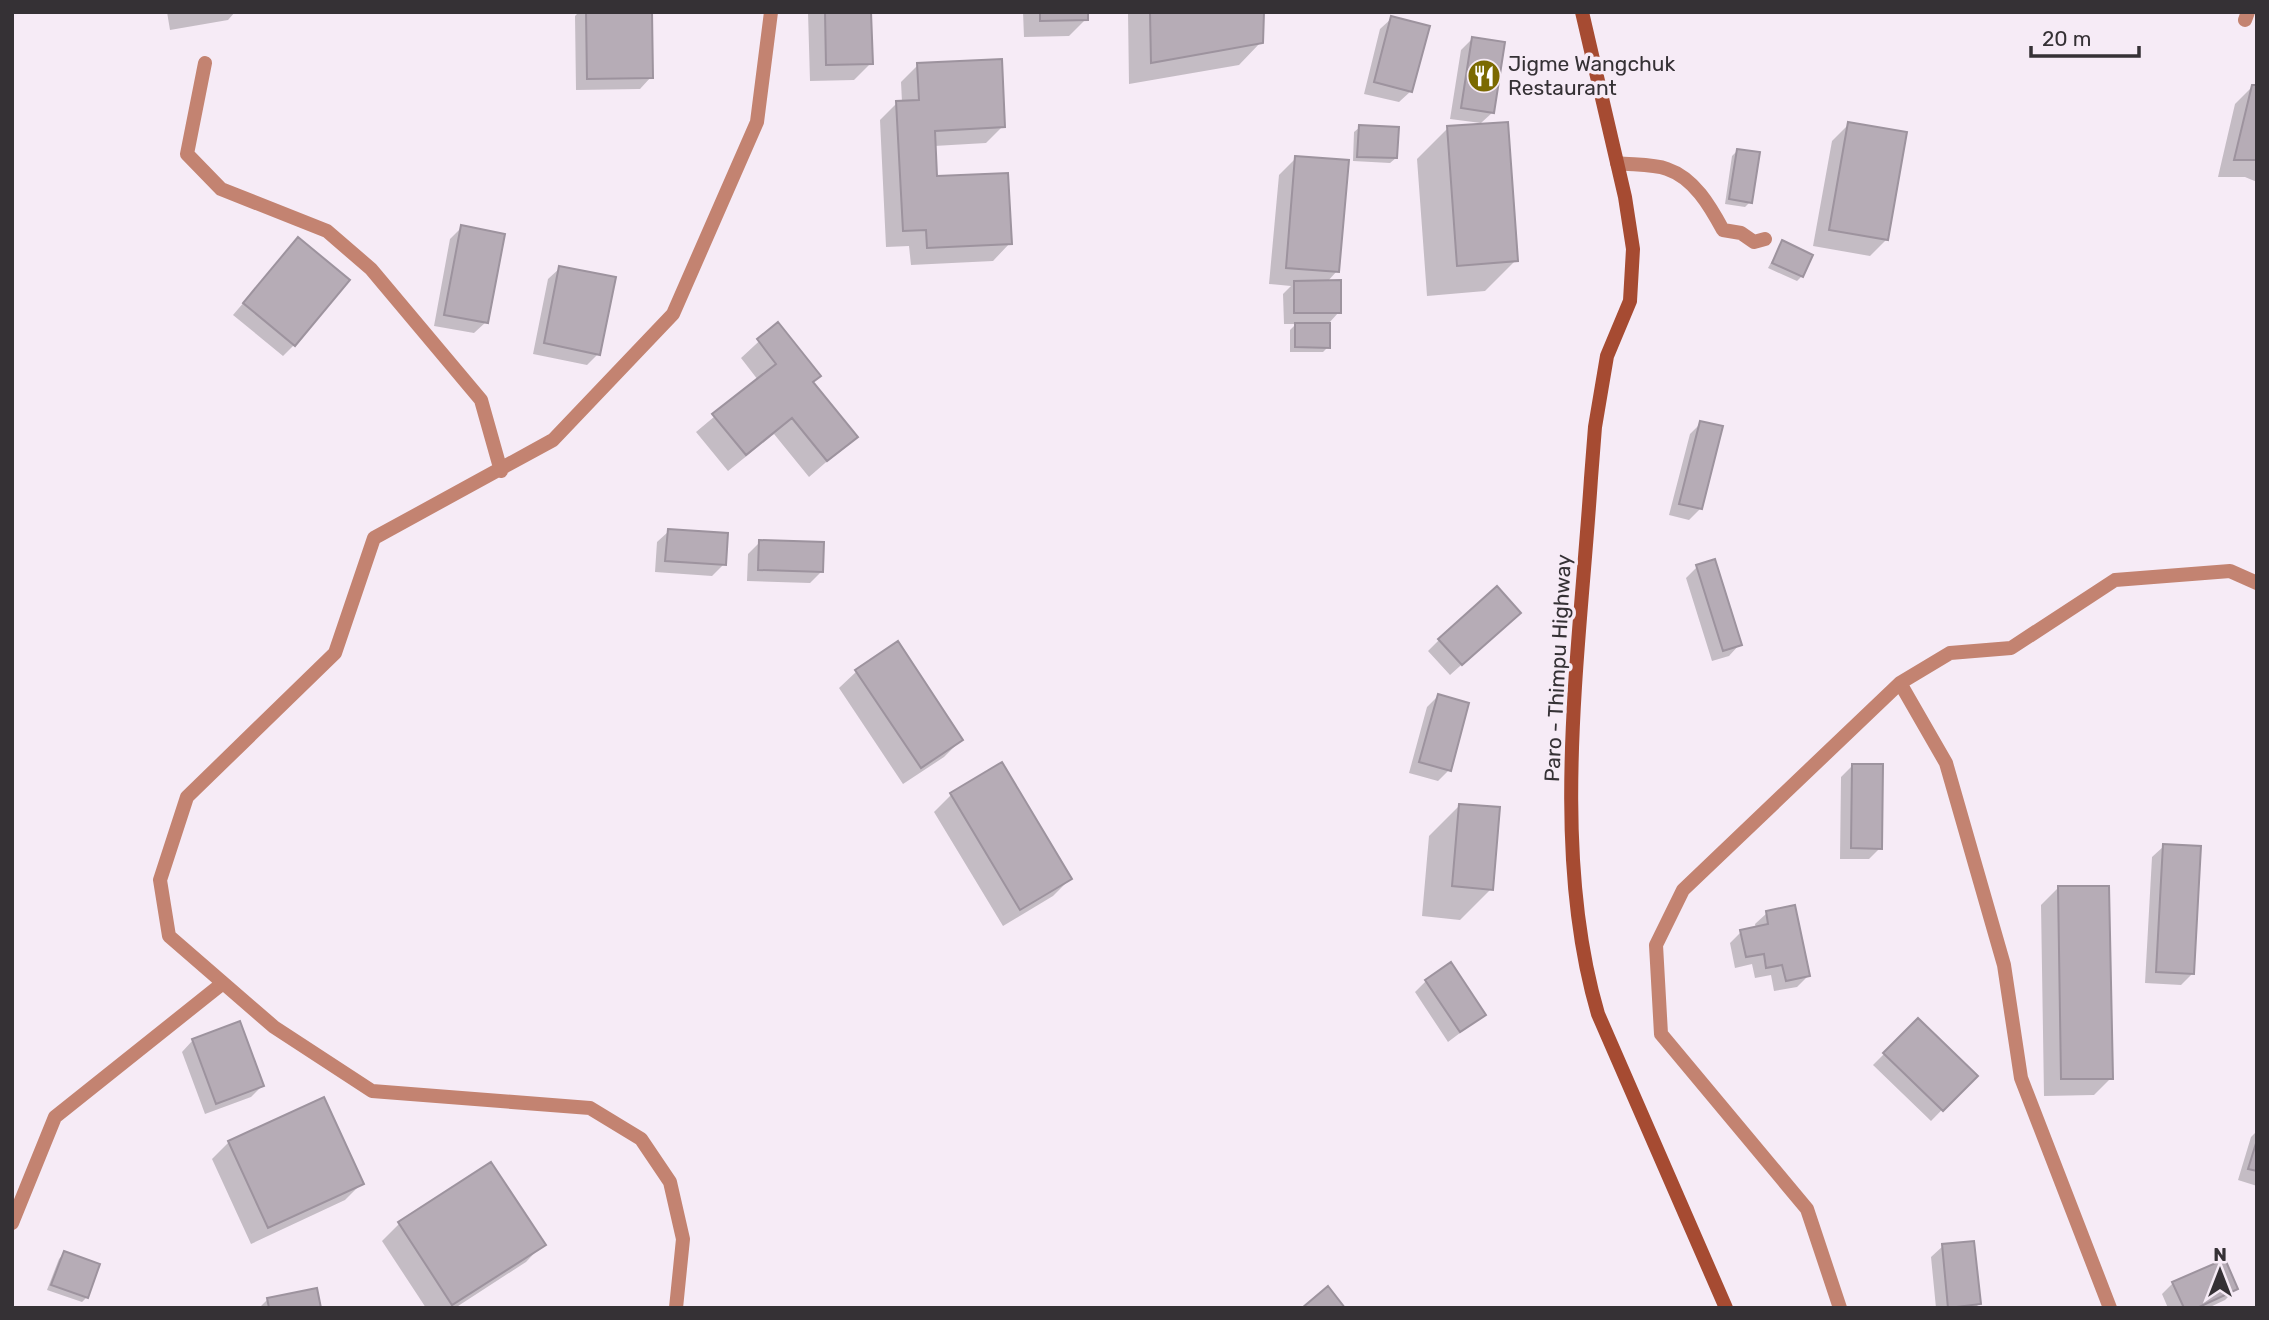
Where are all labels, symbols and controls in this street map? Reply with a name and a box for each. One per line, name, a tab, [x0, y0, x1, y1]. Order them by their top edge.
scale bar	[2031, 14, 2140, 58]
text: 20 m	[2042, 26, 2091, 51]
place label: Jigme Wangchuk Restaurant	[1508, 51, 1675, 100]
restaurant icon: Jigme Wangchuk Restaurant	[1465, 57, 1503, 95]
street label: Paro - Thimpu Highway	[1539, 553, 1576, 782]
north arrow	[2185, 1236, 2255, 1306]
text: N	[2213, 1243, 2227, 1266]

